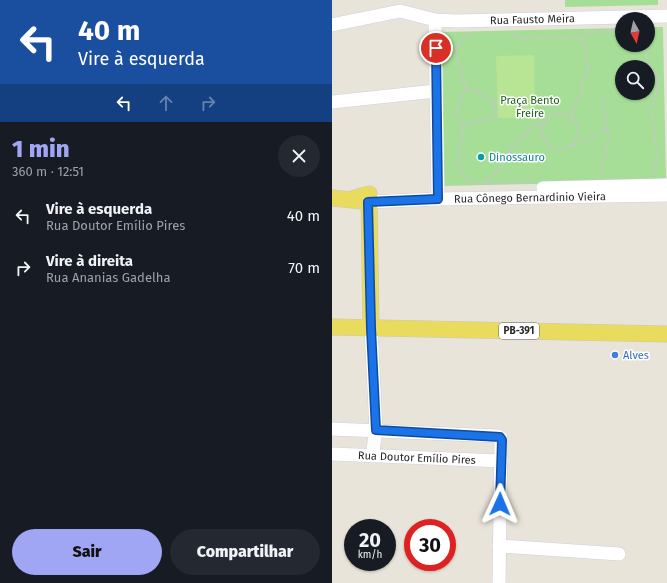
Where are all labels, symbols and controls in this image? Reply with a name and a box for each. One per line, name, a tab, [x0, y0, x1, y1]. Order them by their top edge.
street label: Rua Fausto Meira	[490, 12, 575, 27]
north arrow	[615, 12, 655, 52]
map controls	[615, 12, 655, 100]
text: 40 m	[78, 14, 141, 47]
icon: left	[12, 16, 64, 68]
pin	[419, 31, 453, 65]
icon: arrive	[425, 37, 447, 59]
text: Vire à esquerda	[78, 48, 205, 70]
button: search	[615, 60, 655, 100]
icon: left	[113, 92, 135, 114]
icon: ahead	[155, 92, 177, 114]
icon: right	[197, 92, 219, 114]
park label: Praça Bento Freire	[500, 94, 560, 120]
text: 1 min	[12, 135, 70, 163]
button: close	[278, 135, 320, 177]
place label: Dinossauro	[489, 151, 545, 164]
marker: Dinossauro	[476, 152, 486, 162]
text: 360 m · 12:51	[12, 164, 84, 179]
street label: Rua Cônego Bernardinio Vieira	[454, 190, 606, 205]
text: Vire à esquerda	[46, 200, 152, 218]
icon: left	[12, 205, 34, 227]
text: 40 m	[287, 207, 320, 225]
text: Rua Doutor Emílio Pires	[46, 218, 185, 233]
text: Vire à direita	[46, 252, 133, 270]
icon: right	[12, 257, 34, 279]
text: 70 m	[288, 259, 320, 277]
text: Rua Ananias Gadelha	[46, 270, 170, 285]
road number: PB-391	[499, 323, 539, 339]
place label: Alves	[623, 349, 649, 362]
marker: Alves	[610, 350, 620, 360]
street label: Rua Doutor Emílio Pires	[358, 449, 476, 466]
position arrow	[479, 483, 521, 525]
speed limit sign: 30	[404, 519, 456, 571]
text: 20	[359, 528, 381, 552]
button: Sair	[12, 529, 162, 575]
button: Compartilhar	[170, 529, 320, 575]
text: km/h	[358, 549, 382, 561]

